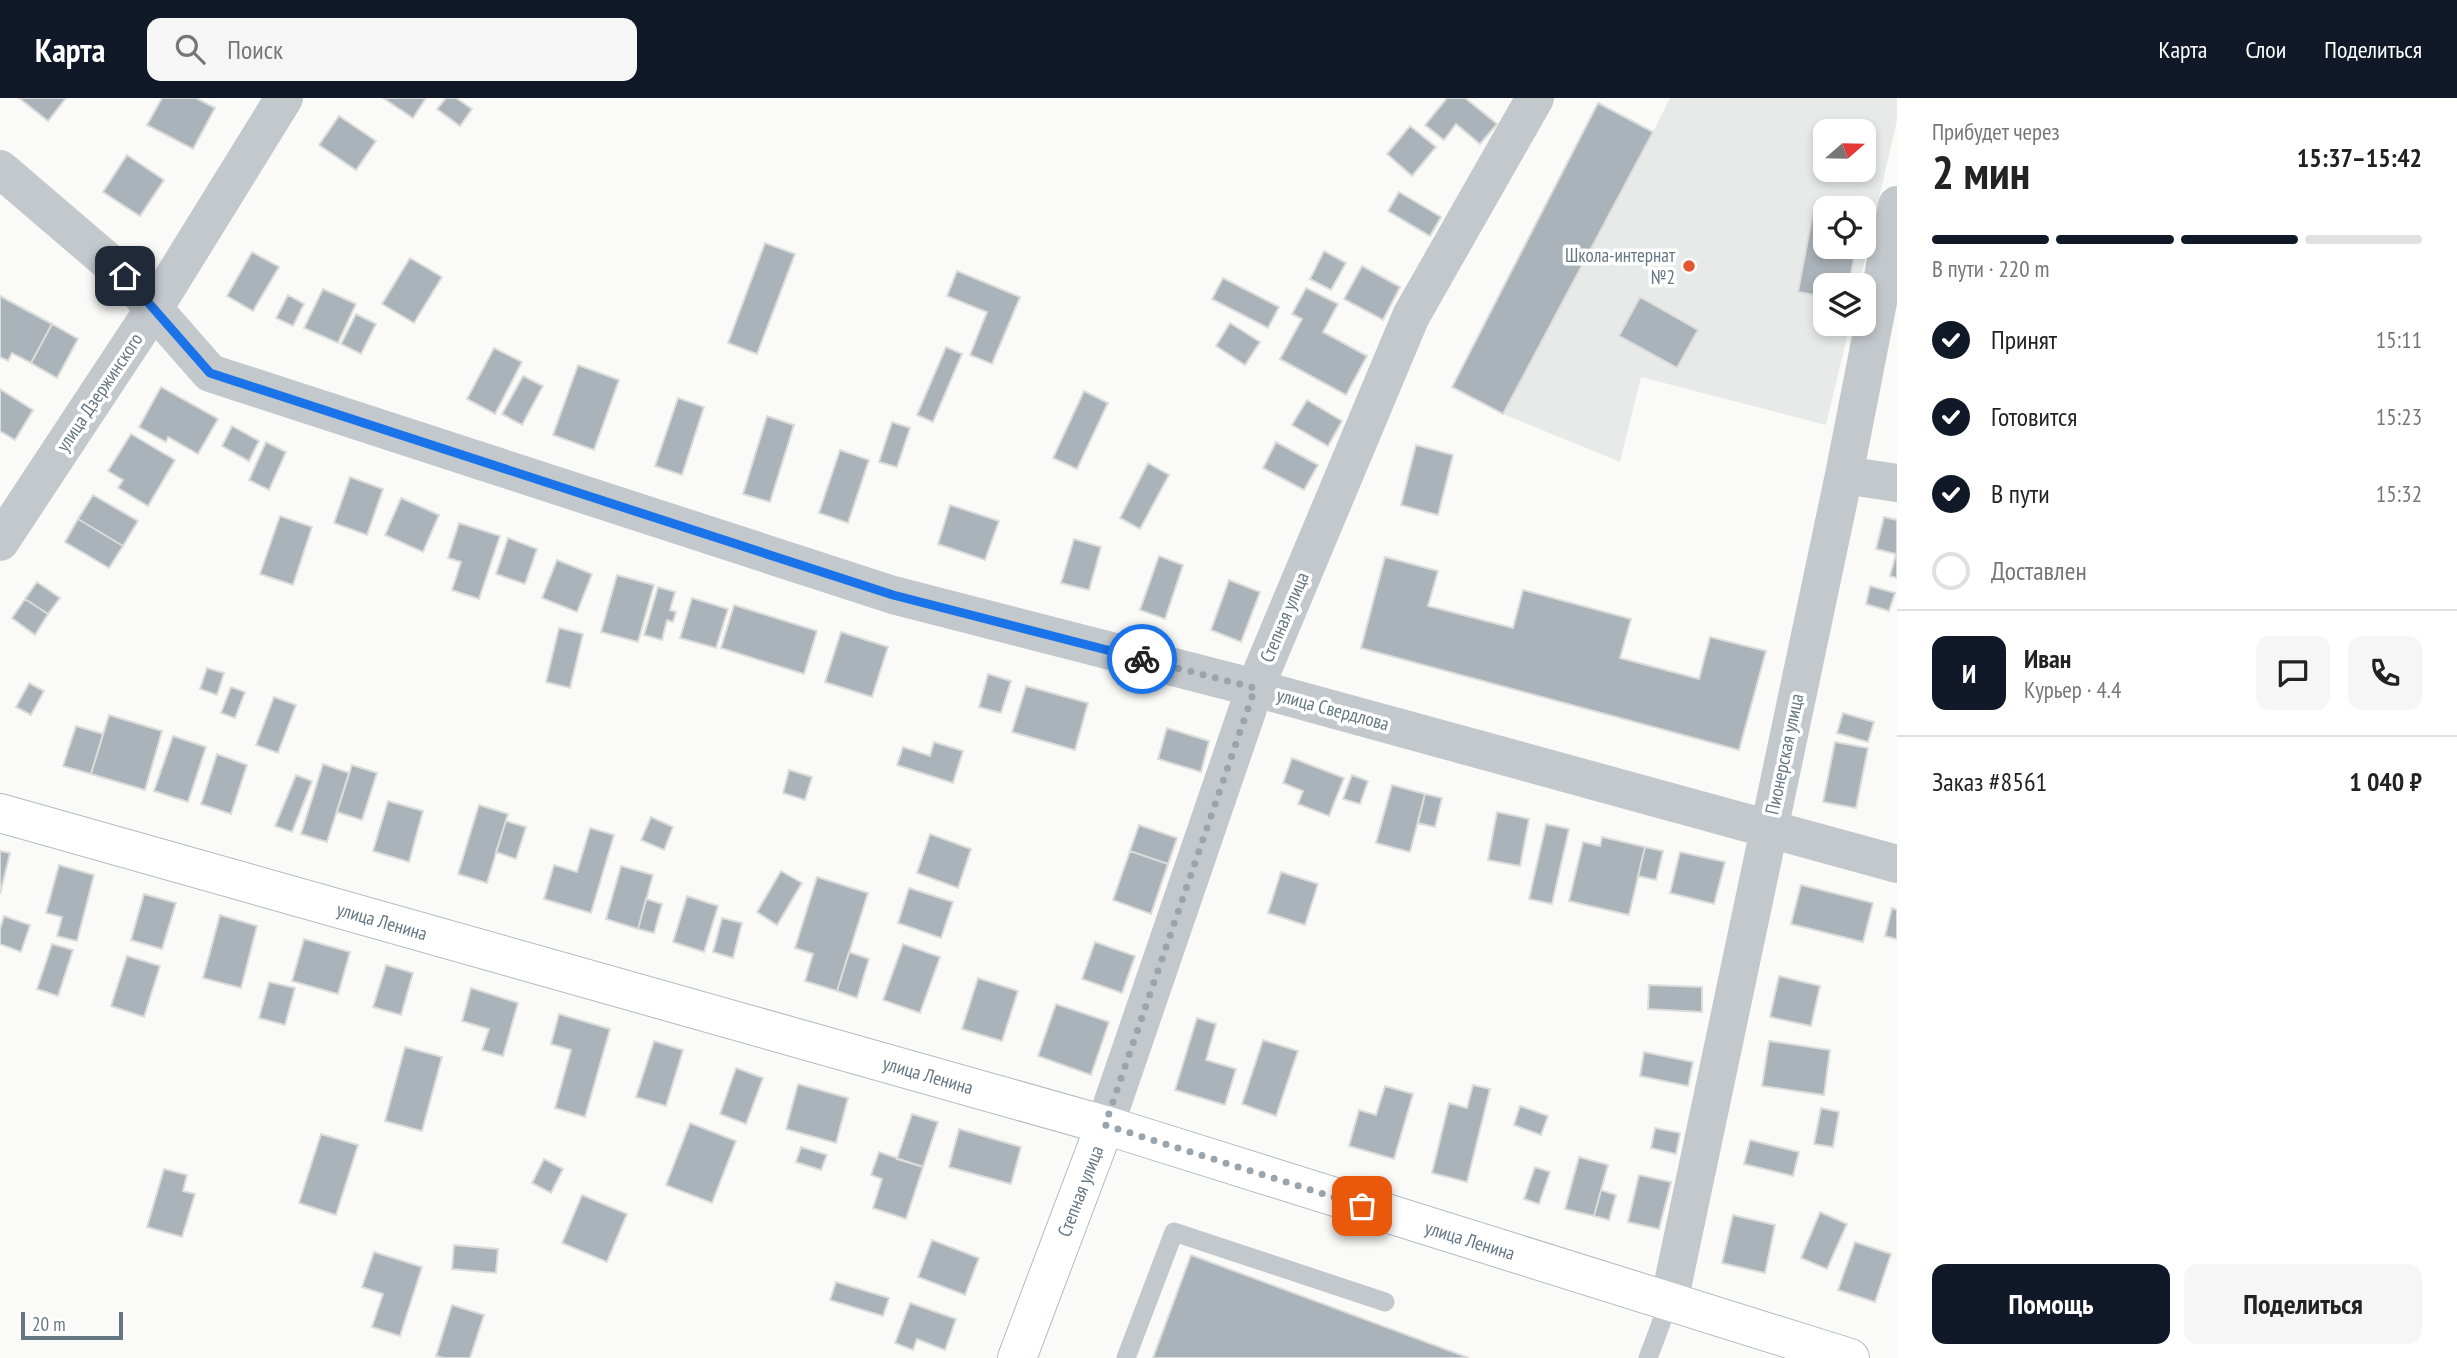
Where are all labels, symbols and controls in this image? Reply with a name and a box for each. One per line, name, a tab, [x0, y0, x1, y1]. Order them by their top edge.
search box	[147, 18, 637, 81]
text: Карта	[35, 28, 105, 71]
icon: search	[171, 30, 209, 68]
text: Поиск	[227, 33, 283, 66]
text: Карта	[2159, 34, 2207, 65]
text: Слои	[2245, 34, 2286, 65]
text: Поделиться	[2324, 34, 2422, 65]
text: Прибудет через	[1932, 117, 2060, 146]
north arrow	[1813, 119, 1876, 182]
map controls	[1813, 119, 1876, 336]
text: 15:37–15:42	[2297, 141, 2422, 174]
text: 2 мин	[1932, 142, 2030, 202]
button: locate	[1813, 196, 1876, 259]
place label: Школа-интернат №2	[1565, 243, 1676, 289]
pin	[95, 246, 155, 306]
text: В пути · 220 m	[1932, 254, 2049, 283]
icon: home	[106, 257, 144, 295]
marker: Школа-интернат №2	[1681, 258, 1697, 274]
button: layers	[1813, 273, 1876, 336]
icon: check	[1932, 321, 1970, 359]
text: Принят	[1991, 323, 2057, 356]
text: 15:11	[2376, 325, 2422, 354]
street label: улица Дзержинского	[50, 328, 148, 456]
icon: check	[1932, 398, 1970, 436]
text: Готовится	[1991, 400, 2077, 433]
text: 15:23	[2376, 402, 2422, 431]
icon: check	[1932, 475, 1970, 513]
text: В пути	[1991, 477, 2050, 510]
text: 15:32	[2376, 479, 2422, 508]
text: Доставлен	[1991, 554, 2087, 587]
street label: Степная улица	[1254, 568, 1314, 666]
courier	[1107, 624, 1177, 694]
button: chat	[2256, 636, 2330, 710]
button: phone	[2348, 636, 2422, 710]
icon: bike	[1123, 640, 1161, 678]
text: Иван	[2024, 642, 2071, 675]
text: И	[1962, 657, 1976, 690]
text: Курьер · 4.4	[2024, 675, 2121, 704]
street label: улица Свердлова	[1274, 682, 1392, 736]
street label: Пионерская улица	[1759, 691, 1809, 817]
text: Заказ #8561	[1932, 765, 2047, 798]
text: 1 040 ₽	[2349, 765, 2422, 798]
street label: улица Ленина	[334, 897, 430, 945]
street label: улица Ленина	[880, 1051, 976, 1099]
street label: Степная улица	[1052, 1142, 1108, 1240]
pin	[1332, 1176, 1392, 1236]
icon: bag	[1343, 1187, 1381, 1225]
street label: улица Ленина	[1422, 1215, 1518, 1265]
button: Помощь	[1932, 1264, 2170, 1344]
button: Поделиться	[2184, 1264, 2422, 1344]
scale bar	[21, 1309, 122, 1341]
text: 20 m	[32, 1312, 66, 1336]

